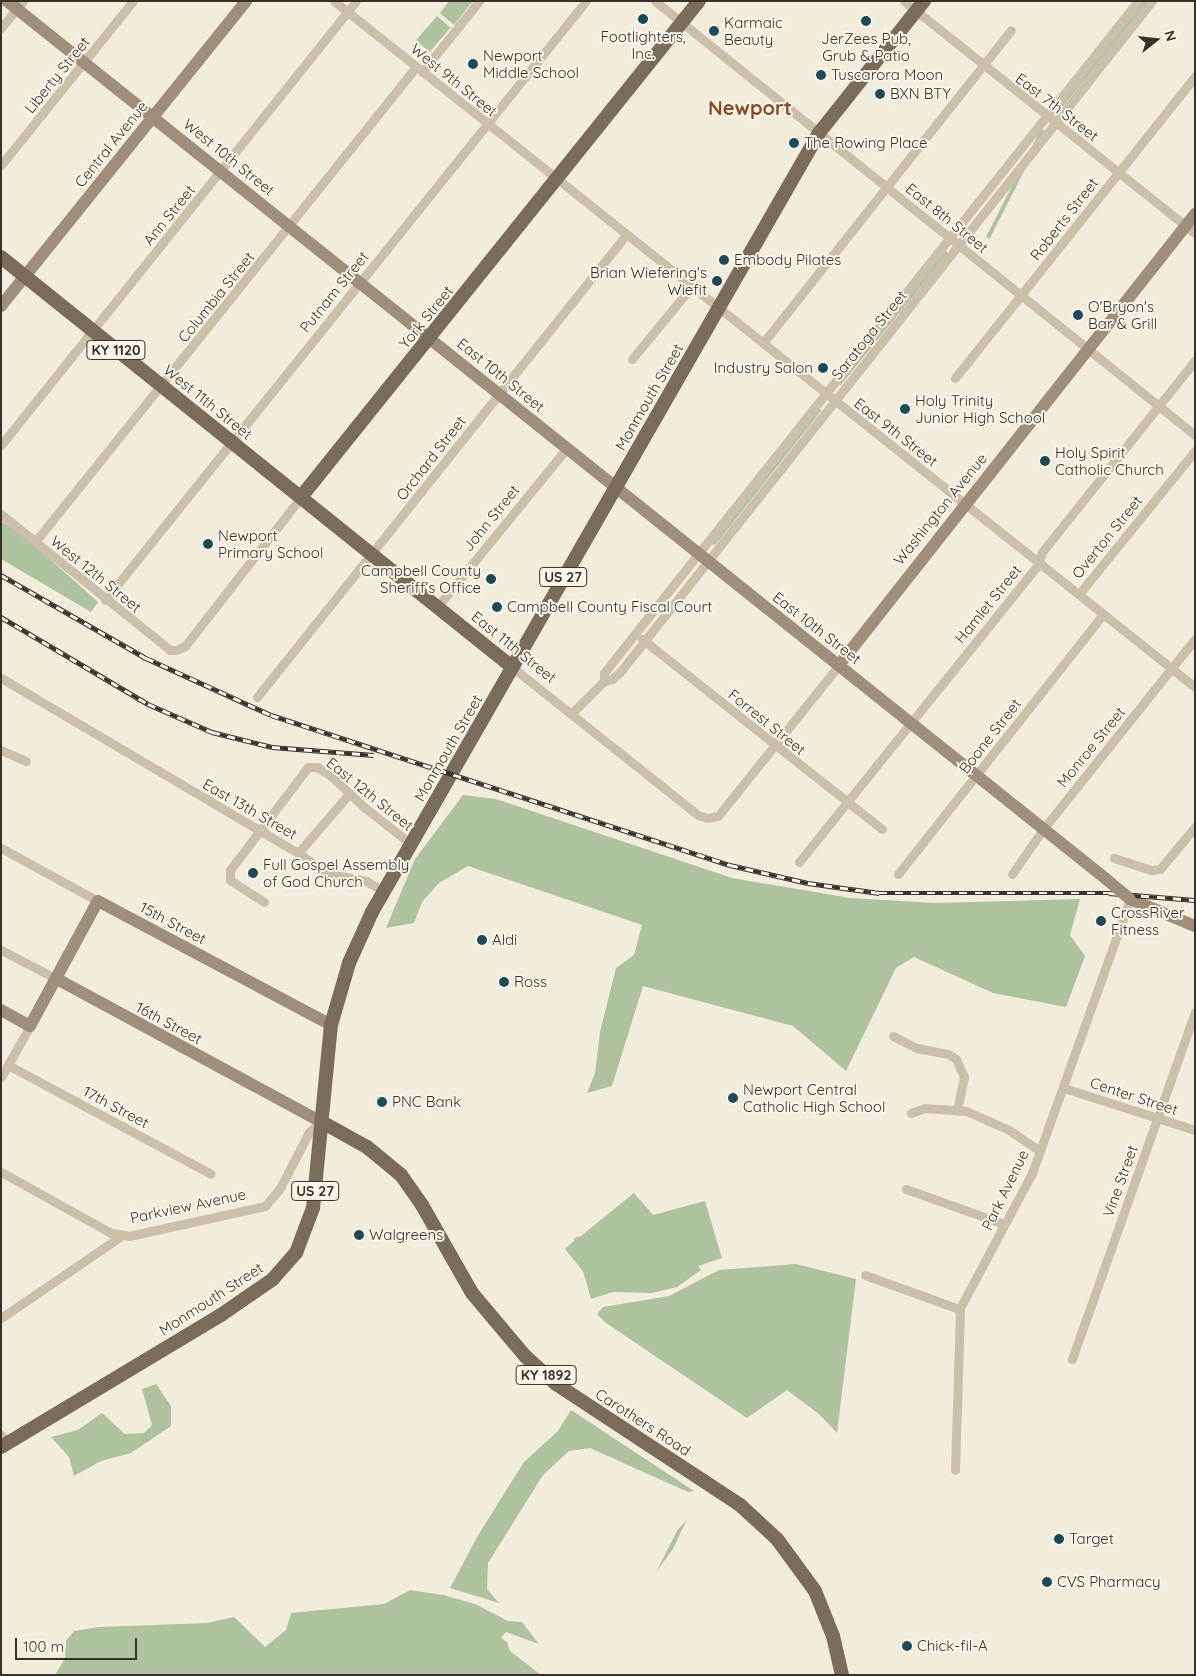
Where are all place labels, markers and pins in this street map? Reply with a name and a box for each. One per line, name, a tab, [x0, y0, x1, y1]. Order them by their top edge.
marker: Footlighters, Inc.	[637, 13, 649, 25]
place label: Karmaic Beauty	[724, 13, 783, 48]
marker: JerZees Pub, Grub & Patio	[860, 15, 872, 27]
marker: Karmaic Beauty	[708, 25, 720, 37]
place label: Footlighters, Inc.	[600, 27, 686, 62]
place label: JerZees Pub, Grub & Patio	[821, 29, 911, 64]
place label: Newport Middle School	[483, 46, 579, 81]
marker: Newport Middle School	[467, 58, 479, 70]
place label: Tuscarora Moon	[831, 66, 943, 84]
marker: Tuscarora Moon	[815, 69, 827, 81]
place label: BXN BTY	[890, 85, 951, 103]
marker: BXN BTY	[874, 88, 886, 100]
place label: The Rowing Place	[804, 134, 928, 152]
marker: The Rowing Place	[788, 137, 800, 149]
place label: Embody Pilates	[734, 251, 841, 269]
marker: Embody Pilates	[718, 254, 730, 266]
place label: Brian Wiefering's Wiefit	[590, 263, 707, 298]
marker: Brian Wiefering's Wiefit	[711, 275, 723, 287]
place label: O'Bryon's Bar & Grill	[1088, 297, 1157, 332]
marker: O'Bryon's Bar & Grill	[1072, 309, 1084, 321]
place label: Industry Salon	[714, 359, 813, 377]
marker: Industry Salon	[817, 362, 829, 374]
place label: Holy Trinity Junior High School	[915, 391, 1045, 426]
marker: Holy Trinity Junior High School	[899, 403, 911, 415]
place label: Holy Spirit Catholic Church	[1055, 443, 1164, 478]
marker: Holy Spirit Catholic Church	[1039, 455, 1051, 467]
place label: Newport Primary School	[218, 526, 323, 561]
marker: Newport Primary School	[202, 538, 214, 550]
place label: Campbell County Sheriff’s Office	[361, 561, 481, 596]
marker: Campbell County Sheriff’s Office	[485, 573, 497, 585]
place label: Campbell County Fiscal Court	[507, 598, 712, 616]
marker: Campbell County Fiscal Court	[491, 601, 503, 613]
place label: Full Gospel Assembly of God Church	[263, 855, 409, 890]
marker: Full Gospel Assembly of God Church	[247, 867, 259, 879]
place label: CrossRiver Fitness	[1111, 903, 1185, 938]
marker: CrossRiver Fitness	[1095, 915, 1107, 927]
place label: Aldi	[492, 931, 517, 949]
marker: Aldi	[476, 934, 488, 946]
place label: Ross	[514, 973, 547, 991]
marker: Ross	[498, 976, 510, 988]
place label: Newport Central Catholic High School	[743, 1080, 885, 1115]
marker: Newport Central Catholic High School	[727, 1092, 739, 1104]
place label: PNC Bank	[392, 1093, 461, 1111]
marker: PNC Bank	[376, 1096, 388, 1108]
place label: Walgreens	[369, 1226, 443, 1244]
marker: Walgreens	[353, 1229, 365, 1241]
place label: Target	[1069, 1530, 1114, 1548]
marker: Target	[1053, 1533, 1065, 1545]
place label: CVS Pharmacy	[1057, 1573, 1161, 1591]
marker: CVS Pharmacy	[1041, 1576, 1053, 1588]
place label: Chick-fil-A	[917, 1637, 988, 1655]
marker: Chick-fil-A	[901, 1640, 913, 1652]

